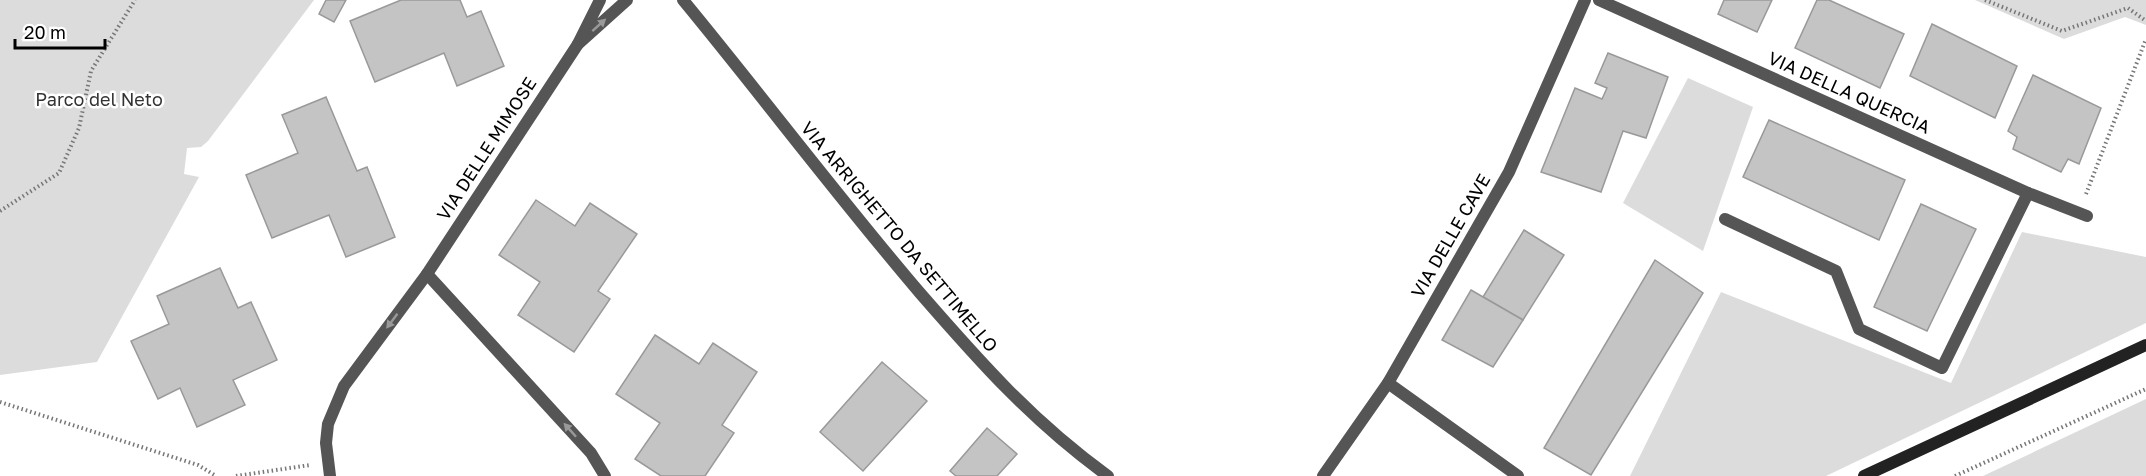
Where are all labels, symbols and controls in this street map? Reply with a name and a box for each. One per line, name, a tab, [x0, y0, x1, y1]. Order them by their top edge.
scale bar	[15, 12, 105, 50]
one-way arrow	[592, 18, 607, 32]
text: 20 m	[24, 21, 66, 43]
street label: VIA DELLA QUERCIA	[1765, 46, 1934, 138]
street label: VIA DELLE MIMOSE	[432, 73, 541, 224]
park label: Parco del Neto	[35, 88, 163, 110]
street label: VIA ARRIGHETTO DA SETTIMELLO	[797, 117, 1003, 356]
street label: VIA DELLE CAVE	[1406, 170, 1494, 301]
one-way arrow	[386, 312, 398, 328]
one-way arrow	[564, 423, 577, 438]

